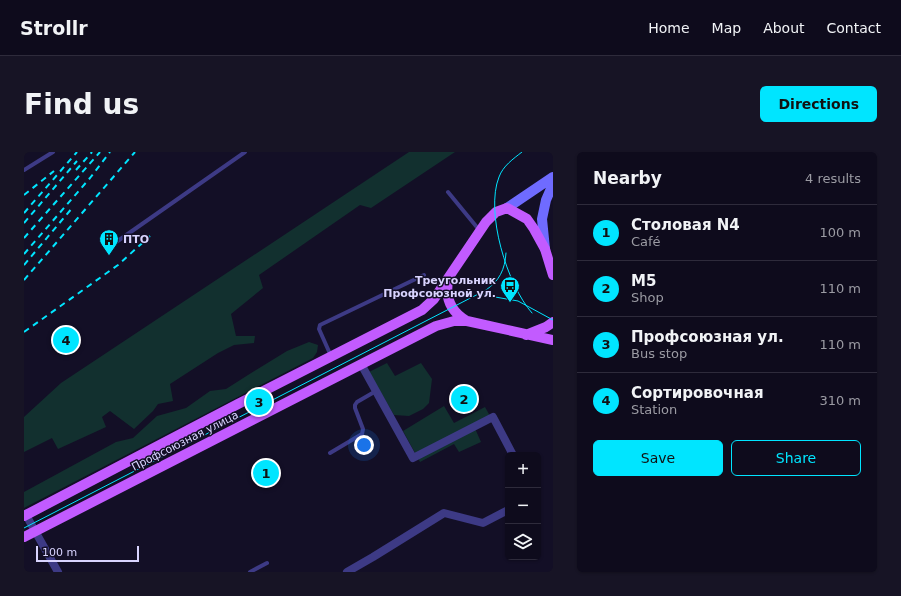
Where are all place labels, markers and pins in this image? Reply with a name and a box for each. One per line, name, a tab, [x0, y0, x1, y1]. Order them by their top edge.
building icon: ПТО	[98, 228, 120, 256]
place label: ПТО	[123, 233, 149, 246]
place label: Треугольник Профсоюзной ул.	[383, 274, 497, 300]
bus stop icon: Треугольник Профсоюзной ул.	[499, 275, 521, 303]
pin: 4	[53, 325, 79, 355]
pin: 2	[451, 384, 477, 414]
pin: 3	[246, 387, 272, 417]
pin: 1	[253, 458, 279, 488]

